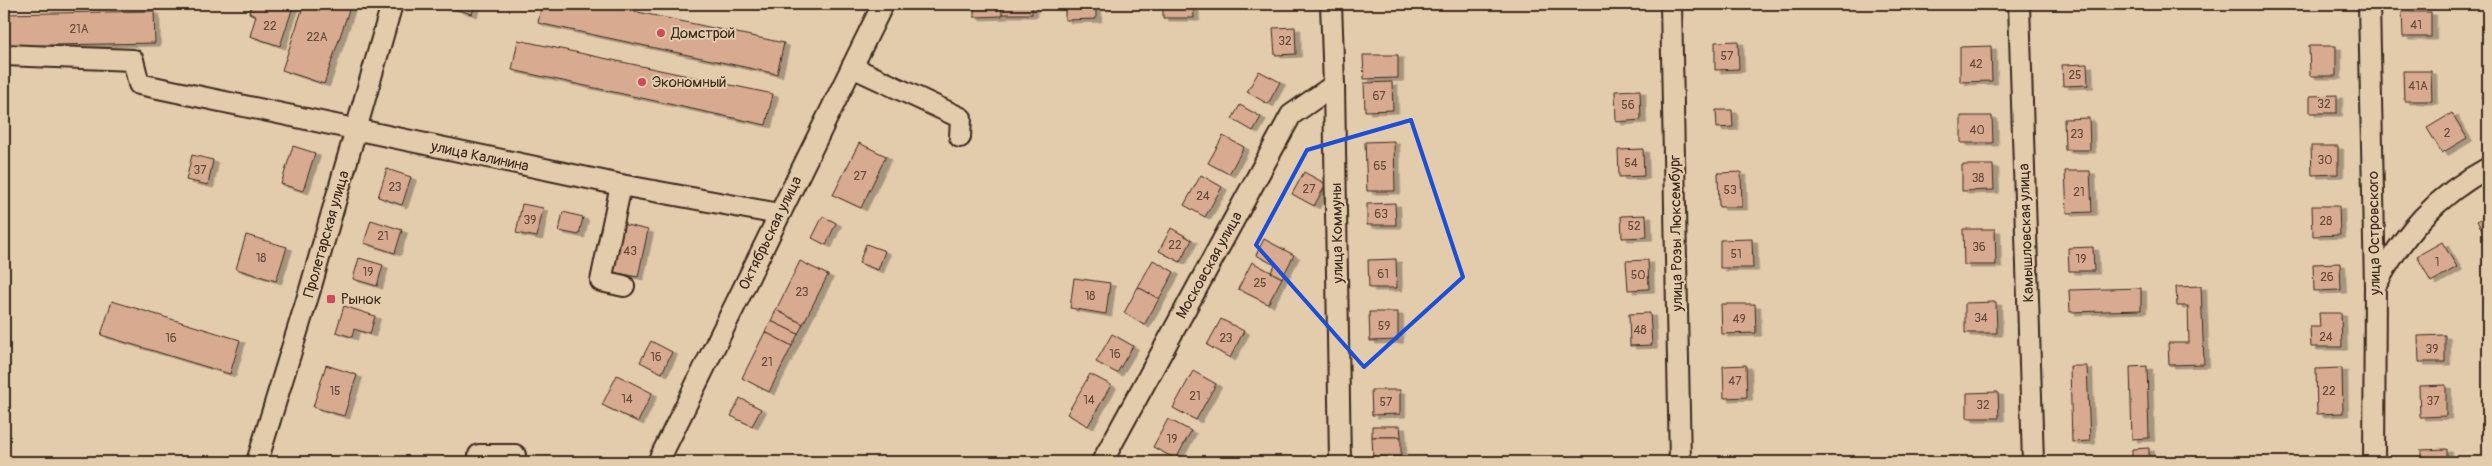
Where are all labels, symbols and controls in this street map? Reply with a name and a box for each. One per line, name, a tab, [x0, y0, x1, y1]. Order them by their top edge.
house number: 41	[2410, 18, 2422, 33]
house number: 22	[263, 19, 277, 34]
house number: 21А	[69, 22, 89, 37]
place label: Домстрой	[670, 24, 735, 43]
marker: Домстрой	[655, 27, 667, 39]
house number: 22А	[306, 30, 328, 45]
house number: 32	[1278, 34, 1292, 49]
house number: 57	[1721, 49, 1734, 64]
house number: 42	[1969, 57, 1983, 72]
house number: 25	[2068, 68, 2082, 83]
place label: Экономный	[652, 73, 727, 92]
marker: Экономный	[636, 76, 648, 88]
house number: 41А	[2408, 79, 2428, 94]
house number: 67	[1372, 89, 1386, 104]
house number: 32	[2317, 97, 2331, 112]
house number: 56	[1621, 98, 1635, 113]
house number: 40	[1969, 123, 1985, 138]
house number: 2	[2444, 126, 2451, 141]
house number: 23	[2070, 127, 2084, 142]
street label: улица Калинина	[428, 137, 530, 176]
house number: 30	[2318, 153, 2332, 168]
street label: улица Розы Люксембург	[1666, 154, 1687, 313]
house number: 54	[1624, 156, 1638, 171]
house number: 65	[1373, 159, 1387, 174]
house number: 37	[193, 163, 207, 178]
street label: Камышловская улица	[2015, 163, 2038, 303]
street label: Пролетарская улица	[299, 169, 354, 300]
house number: 27	[853, 169, 867, 184]
house number: 38	[1972, 171, 1984, 186]
street label: улица Островского	[2364, 171, 2385, 296]
street label: Октябрьская улица	[735, 173, 806, 293]
house number: 23	[388, 180, 402, 195]
house number: 27	[1302, 182, 1316, 197]
street label: улица Коммуны	[1327, 183, 1348, 284]
house number: 53	[1723, 183, 1737, 198]
house number: 21	[2073, 185, 2085, 200]
house number: 24	[1196, 189, 1210, 204]
house number: 63	[1374, 207, 1388, 222]
street label: Московская улица	[1172, 208, 1247, 322]
house number: 39	[524, 213, 536, 228]
house number: 28	[2320, 214, 2332, 229]
house number: 52	[1627, 219, 1641, 234]
house number: 21	[377, 229, 389, 244]
house number: 22	[1168, 238, 1182, 253]
house number: 36	[1972, 240, 1986, 255]
house number: 43	[623, 244, 637, 259]
house number: 51	[1730, 247, 1742, 262]
house number: 18	[256, 251, 266, 266]
house number: 19	[2076, 252, 2086, 267]
house number: 1	[2435, 255, 2439, 270]
house number: 19	[363, 265, 373, 280]
house number: 61	[1377, 267, 1389, 282]
house number: 50	[1631, 268, 1645, 283]
house number: 26	[2320, 270, 2334, 285]
house number: 25	[1253, 276, 1267, 291]
house number: 23	[795, 285, 809, 300]
house number: 18	[1085, 289, 1095, 304]
place label: Рынок	[341, 290, 382, 309]
marker: Рынок	[325, 293, 337, 305]
house number: 34	[1974, 311, 1988, 326]
house number: 49	[1732, 312, 1746, 327]
house number: 59	[1378, 319, 1390, 334]
house number: 48	[1633, 323, 1647, 338]
house number: 24	[2319, 330, 2333, 345]
house number: 16	[165, 331, 177, 346]
house number: 23	[1219, 331, 1233, 346]
house number: 39	[2426, 342, 2438, 357]
house number: 16	[1109, 347, 1121, 362]
house number: 16	[650, 350, 662, 365]
house number: 21	[761, 355, 773, 370]
house number: 47	[1728, 374, 1742, 389]
house number: 15	[329, 384, 341, 399]
house number: 22	[2322, 384, 2336, 399]
house number: 21	[1189, 389, 1201, 404]
house number: 14	[621, 392, 633, 407]
house number: 14	[1083, 393, 1095, 408]
house number: 37	[2426, 394, 2440, 409]
house number: 57	[1380, 395, 1393, 410]
house number: 32	[1976, 398, 1990, 413]
house number: 19	[1167, 432, 1177, 447]

